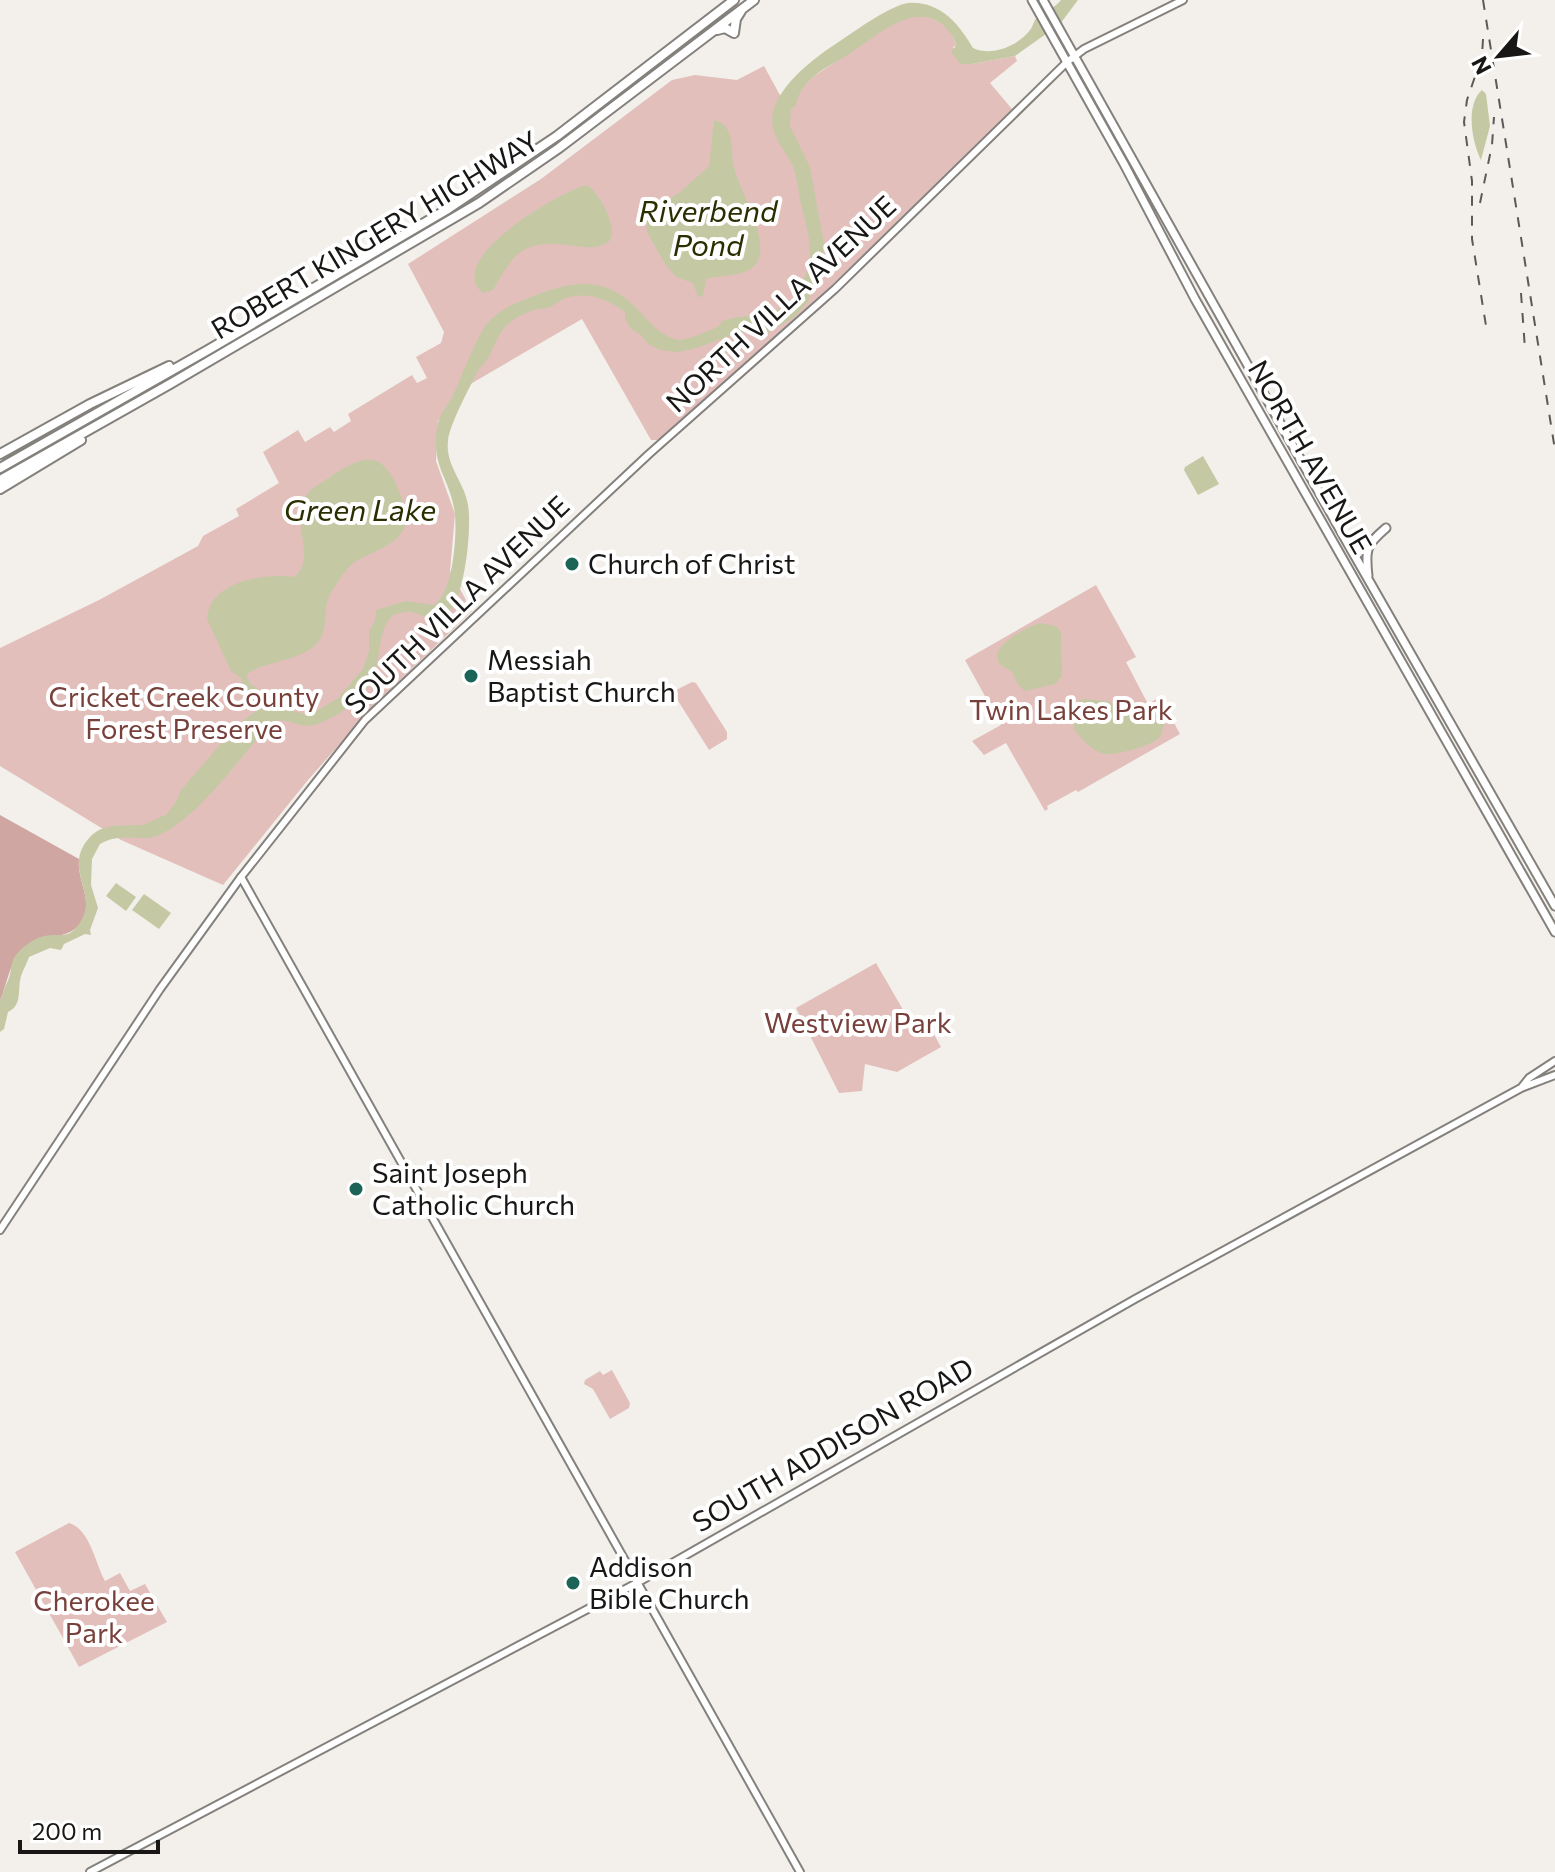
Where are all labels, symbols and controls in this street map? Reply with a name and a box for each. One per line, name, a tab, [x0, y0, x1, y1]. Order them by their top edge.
north arrow	[1459, 16, 1539, 96]
text: N	[1465, 52, 1497, 79]
street label: ROBERT KINGERY HIGHWAY	[205, 123, 544, 346]
street label: NORTH VILLA AVENUE	[658, 188, 902, 419]
water label: Riverbend Pond	[639, 191, 779, 262]
street label: NORTH AVENUE	[1242, 354, 1380, 559]
street label: SOUTH VILLA AVENUE	[337, 488, 576, 720]
water label: Green Lake	[284, 490, 436, 527]
place label: Church of Christ	[588, 546, 796, 580]
marker: Church of Christ	[563, 555, 581, 573]
place label: Messiah Baptist Church	[487, 642, 676, 708]
marker: Messiah Baptist Church	[462, 667, 480, 685]
park label: Cricket Creek County Forest Preserve	[49, 679, 319, 745]
park label: Twin Lakes Park	[969, 692, 1173, 726]
park label: Westview Park	[764, 1005, 952, 1039]
place label: Saint Joseph Catholic Church	[372, 1155, 575, 1221]
marker: Saint Joseph Catholic Church	[347, 1180, 365, 1198]
street label: SOUTH ADDISON ROAD	[686, 1350, 979, 1538]
place label: Addison Bible Church	[589, 1549, 750, 1615]
marker: Addison Bible Church	[564, 1574, 582, 1592]
park label: Cherokee Park	[33, 1583, 155, 1649]
scale bar	[20, 1804, 158, 1854]
text: 200 m	[32, 1816, 102, 1845]

